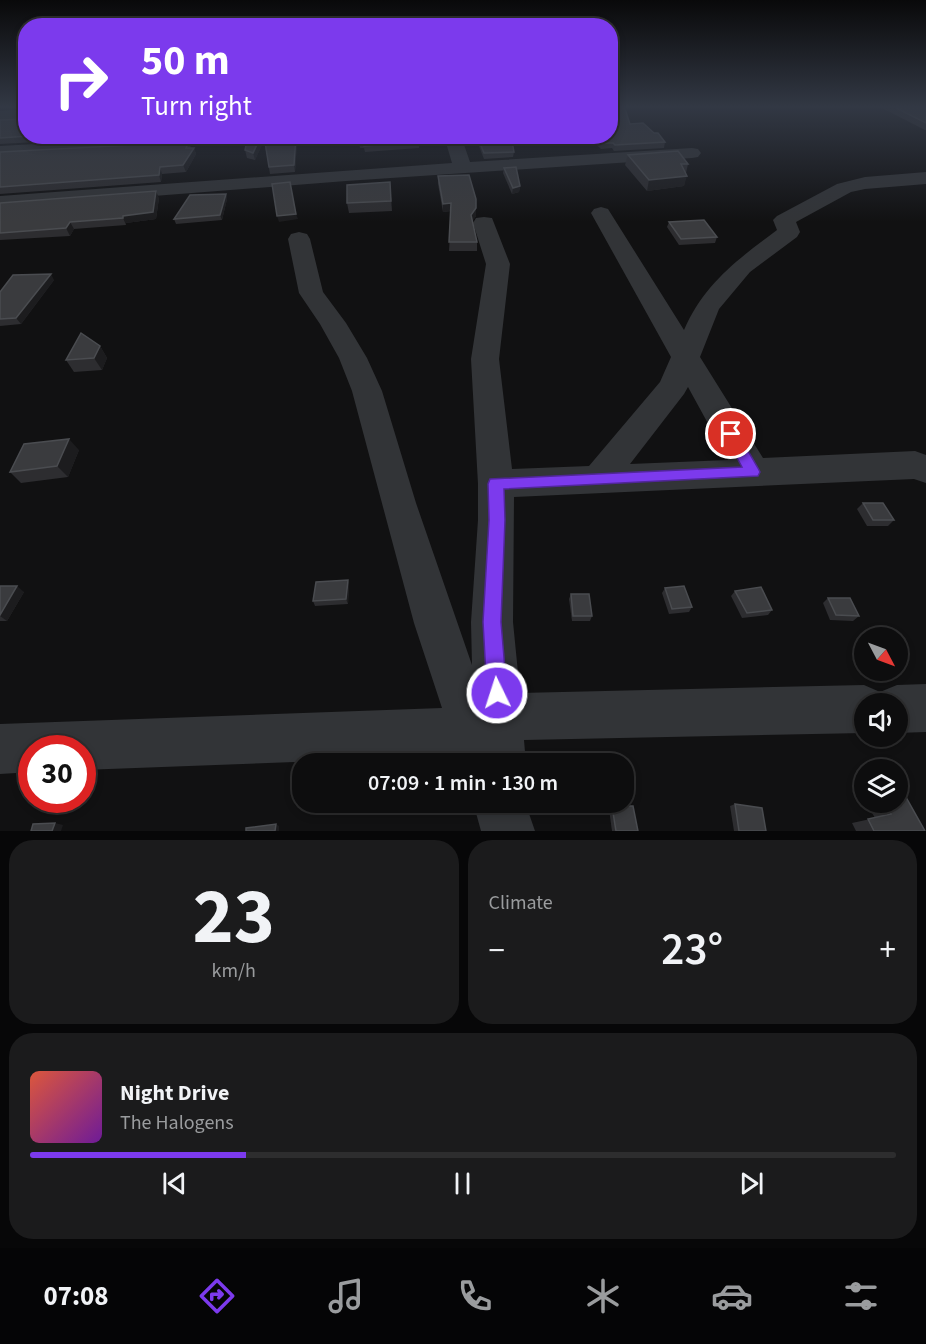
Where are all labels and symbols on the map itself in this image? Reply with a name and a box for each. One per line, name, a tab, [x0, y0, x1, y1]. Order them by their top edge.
pin	[705, 408, 756, 459]
north arrow	[854, 627, 908, 681]
position arrow	[465, 661, 529, 725]
speed limit sign: 30	[18, 735, 96, 813]

